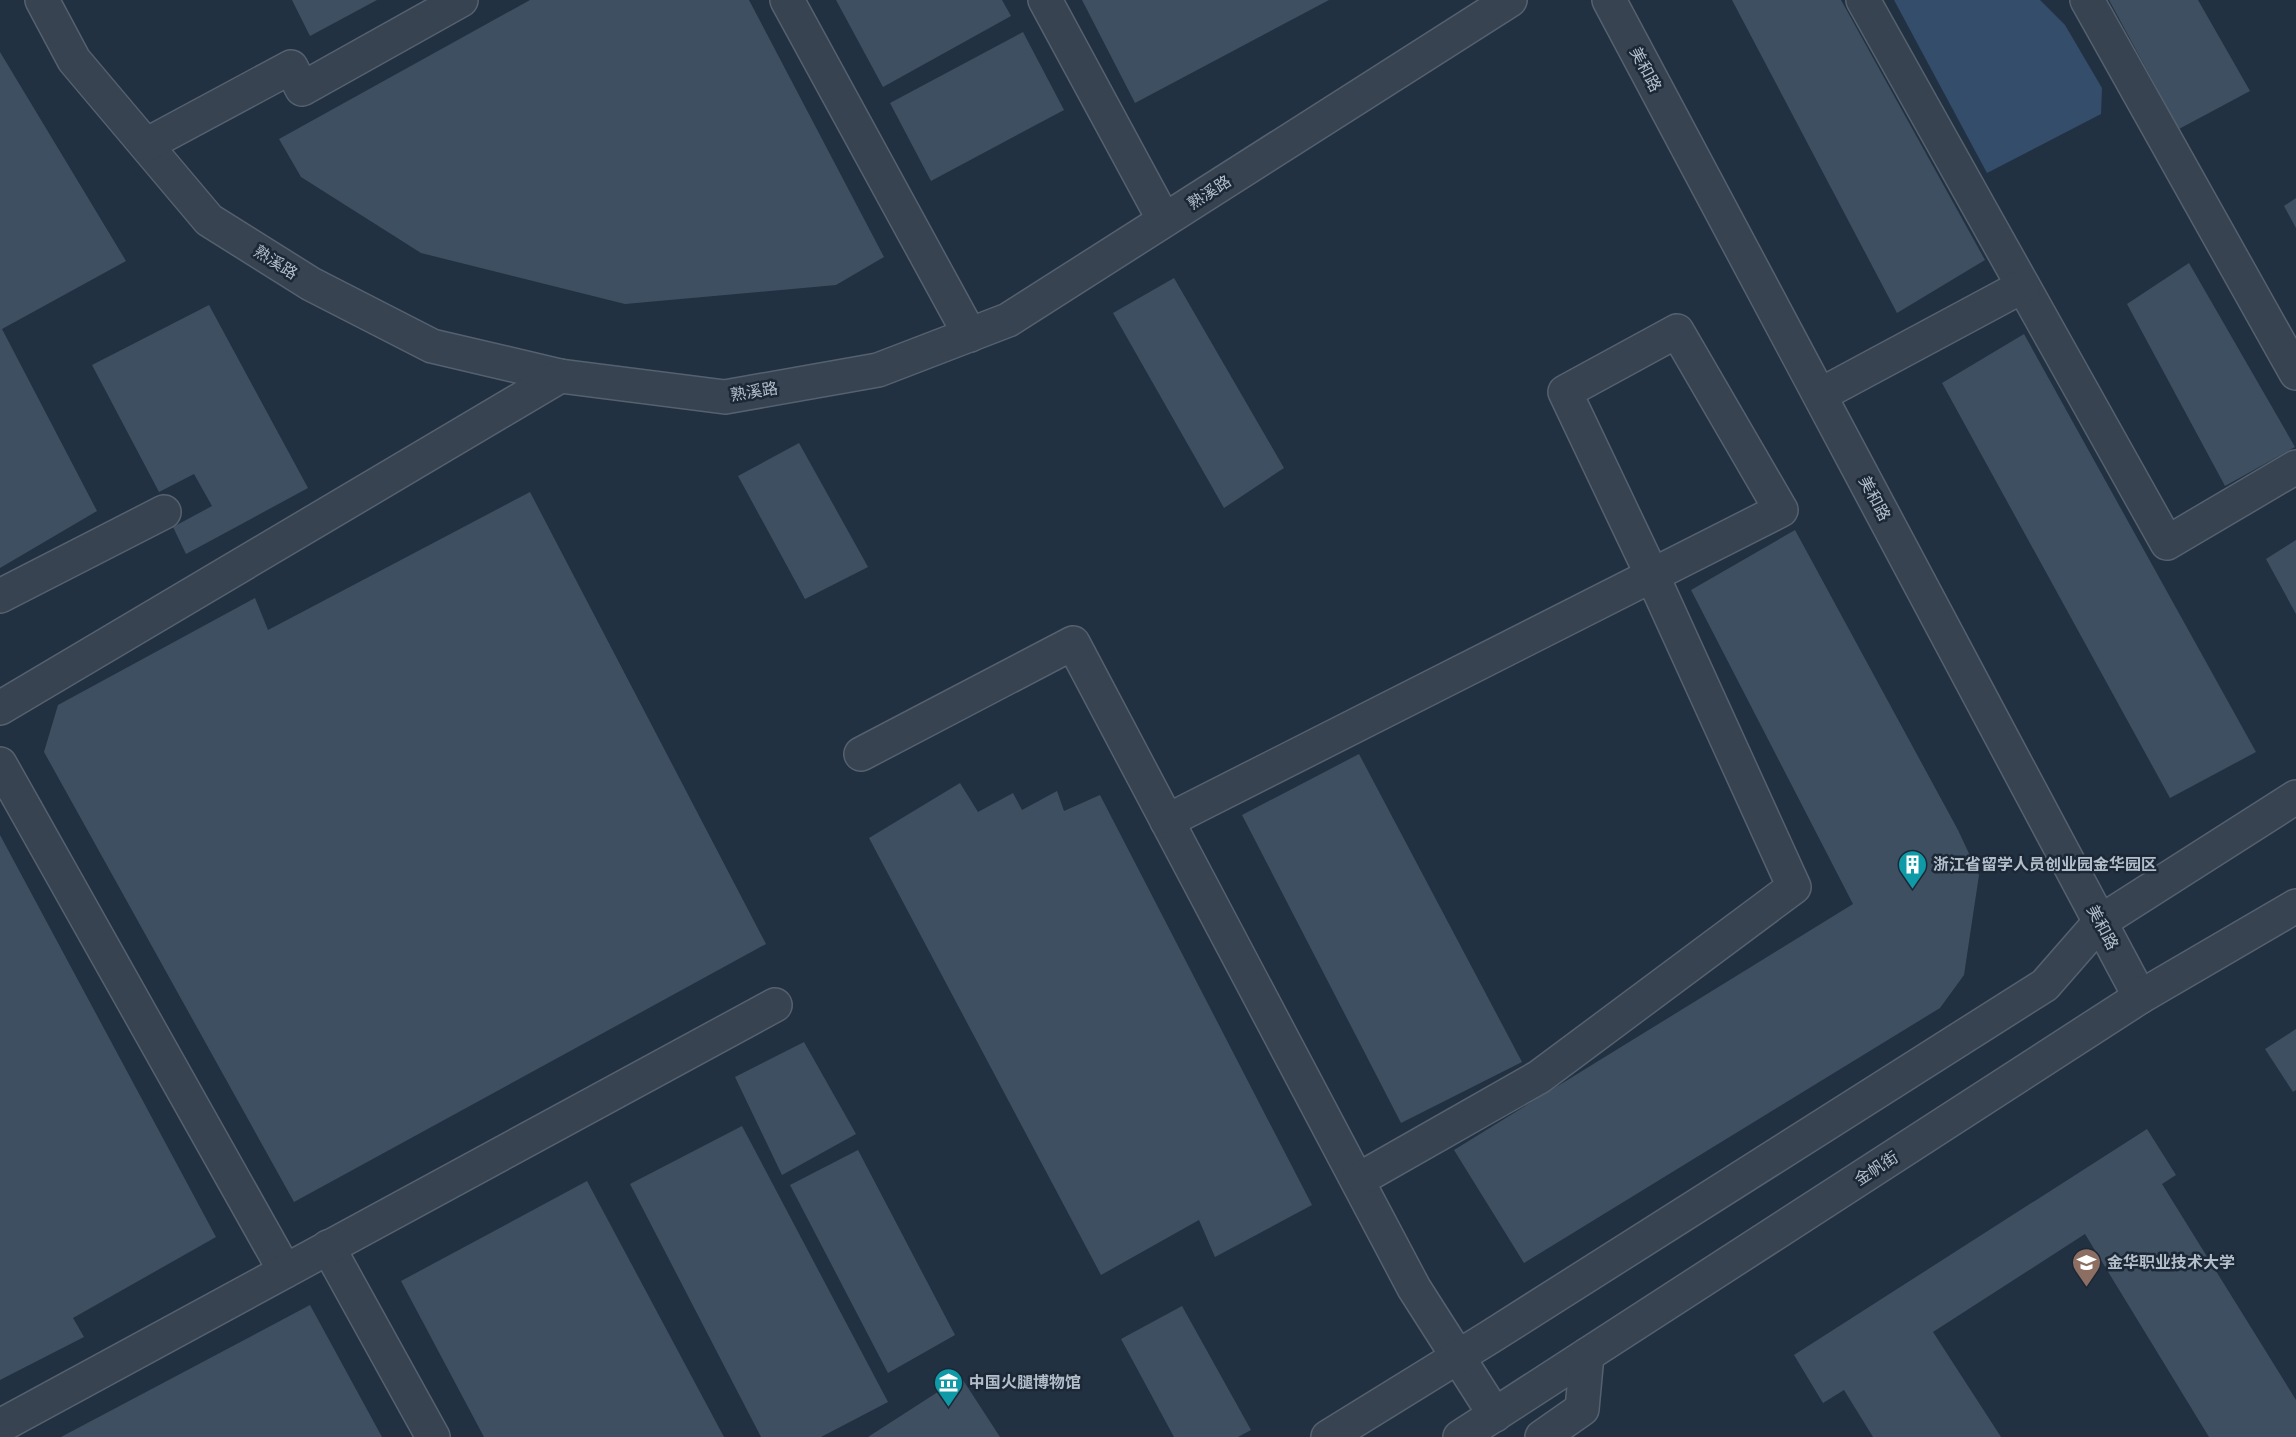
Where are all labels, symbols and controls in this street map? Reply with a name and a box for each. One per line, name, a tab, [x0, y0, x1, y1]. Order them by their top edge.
street label: 美和路	[1626, 43, 1666, 95]
street label: 熟溪路	[1183, 171, 1235, 213]
street label: 熟溪路	[250, 241, 302, 283]
street label: 熟溪路	[729, 377, 779, 405]
street label: 美和路	[1855, 472, 1895, 524]
building icon: 浙江省留学人员创业园金华园区	[1896, 848, 1928, 890]
place label: 浙江省留学人员创业园金华园区	[1933, 854, 2157, 874]
street label: 美和路	[2083, 901, 2123, 953]
street label: 金帆街	[1850, 1147, 1902, 1189]
school or university icon: 金华职业技术大学	[2070, 1246, 2102, 1288]
place label: 金华职业技术大学	[2107, 1252, 2235, 1272]
museum icon: 中国火腿博物馆	[932, 1366, 964, 1408]
place label: 中国火腿博物馆	[969, 1372, 1081, 1392]

